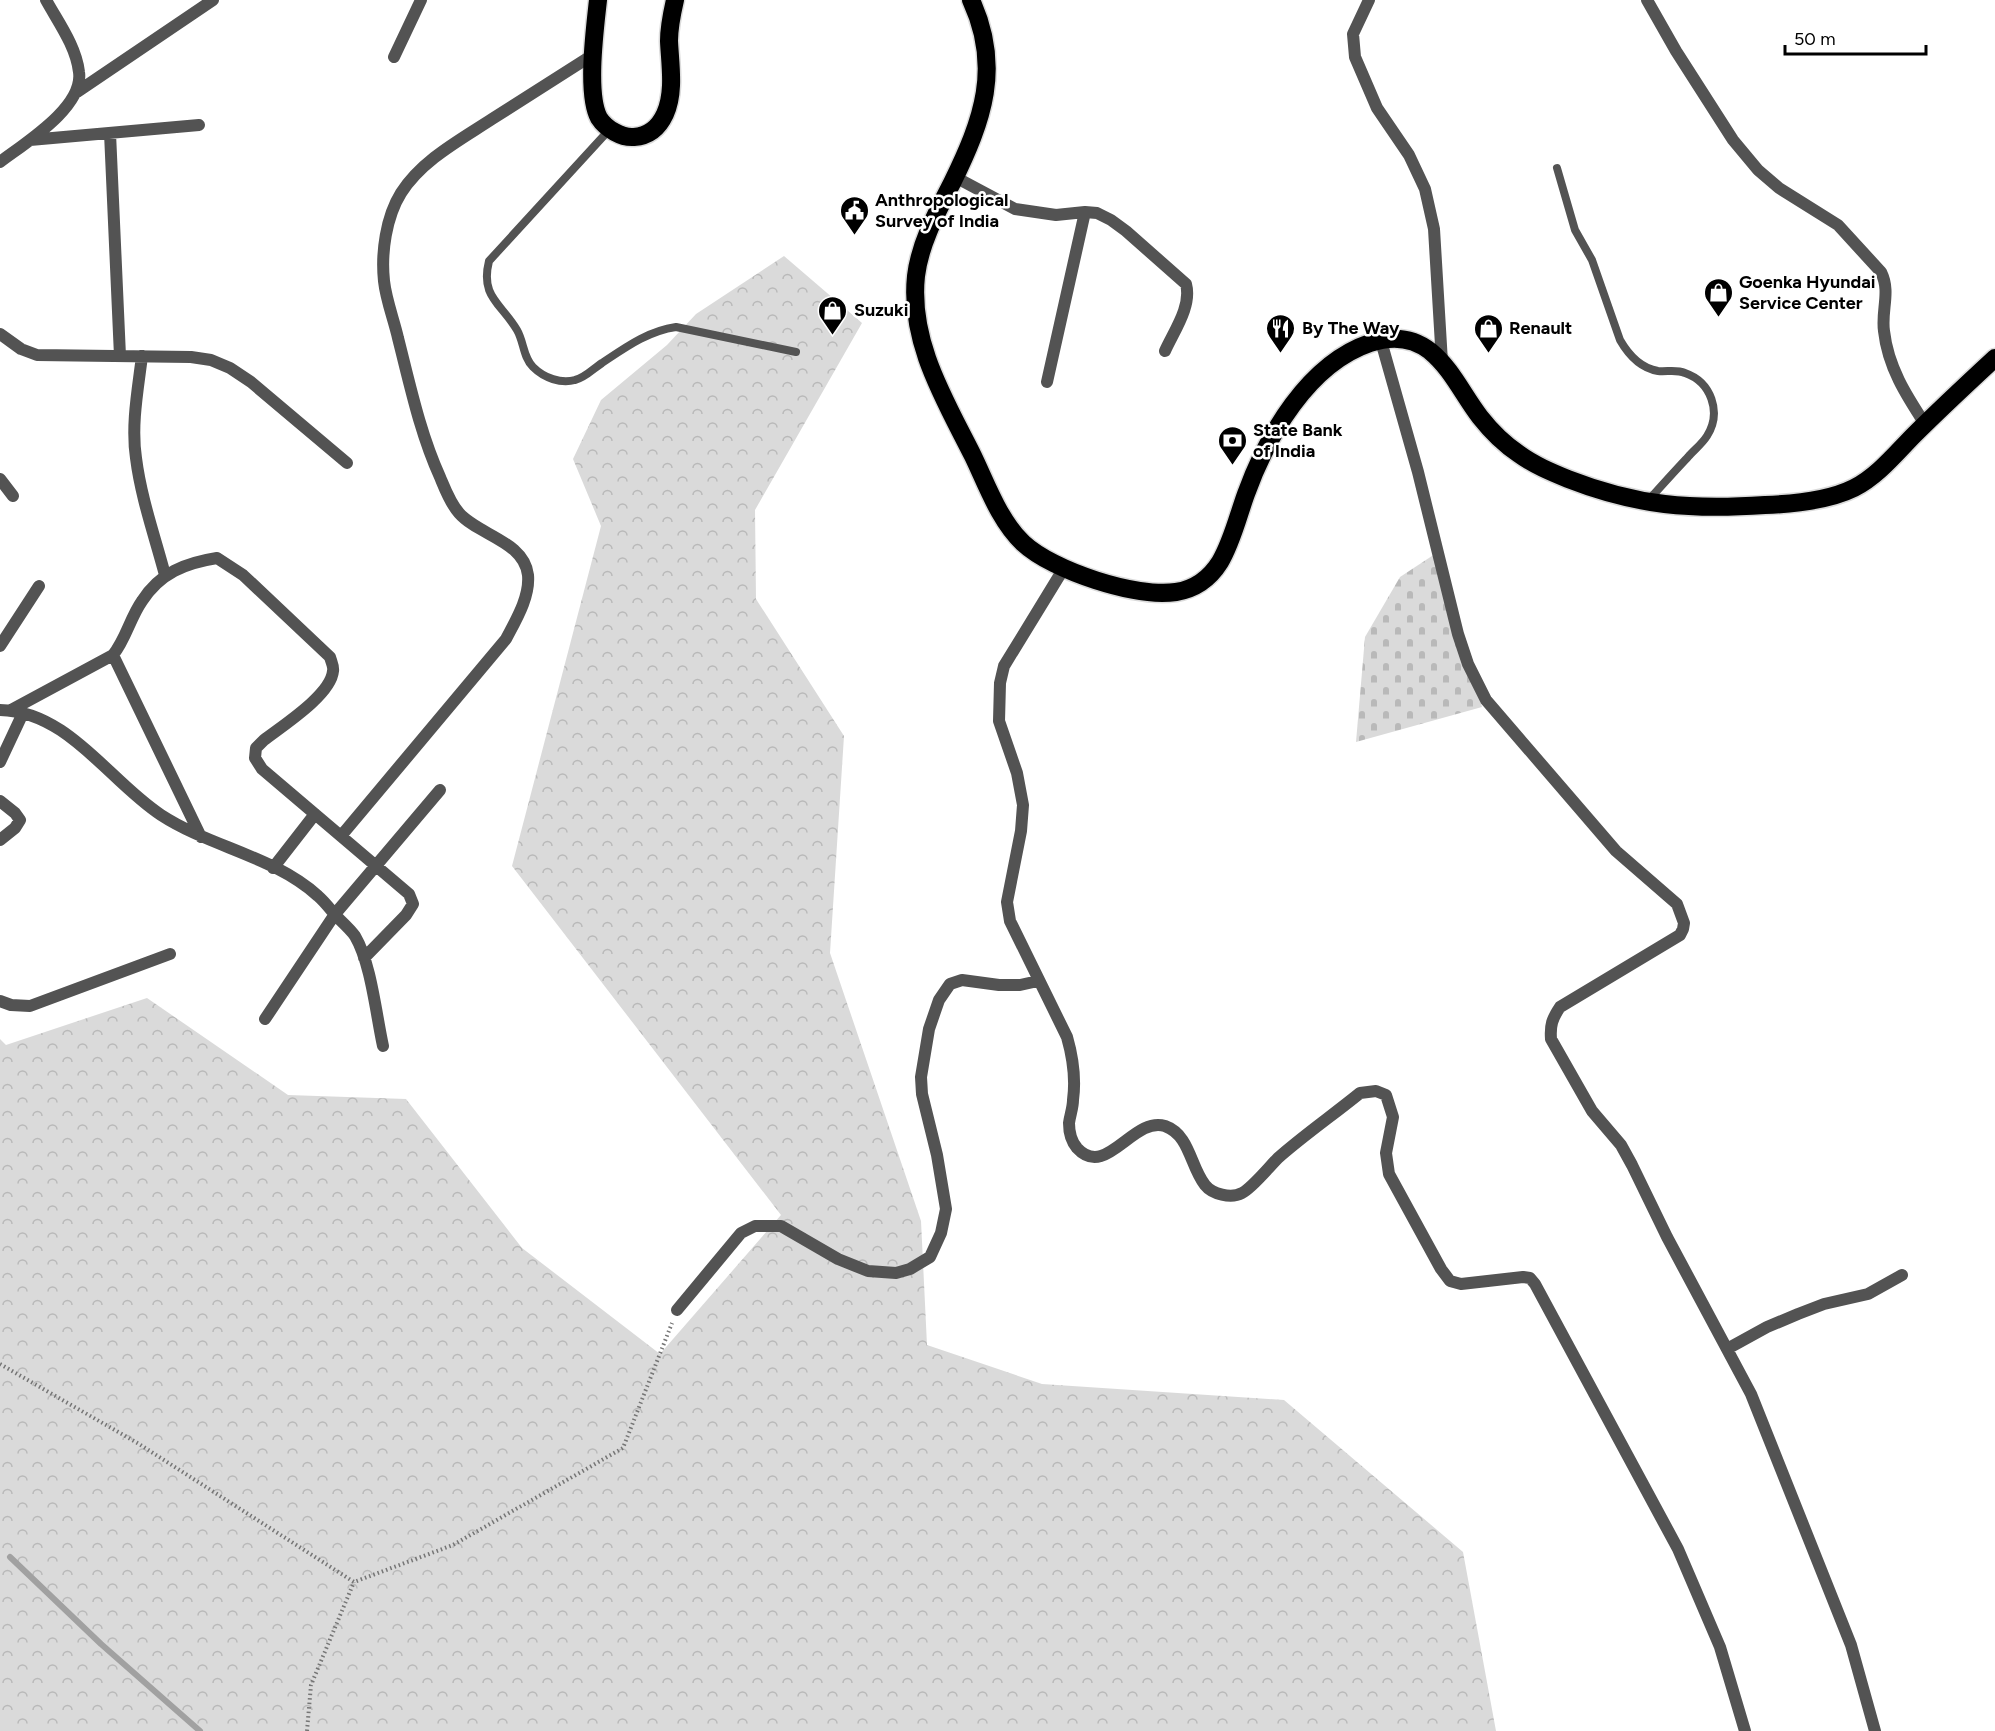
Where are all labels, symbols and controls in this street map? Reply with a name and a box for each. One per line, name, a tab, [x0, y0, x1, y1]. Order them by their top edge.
scale bar	[1785, 18, 1926, 56]
text: 50 m	[1794, 28, 1836, 50]
place label: Anthropological Survey of India	[875, 189, 1008, 232]
public building icon: Anthropological Survey of India	[838, 194, 870, 236]
place label: Goenka Hyundai Service Center	[1739, 271, 1875, 314]
shop icon: Goenka Hyundai Service Center	[1702, 276, 1734, 318]
shop icon: Suzuki	[817, 294, 849, 336]
place label: Suzuki	[854, 299, 908, 321]
restaurant icon: By The Way	[1265, 312, 1297, 354]
shop icon: Renault	[1472, 312, 1504, 354]
place label: By The Way	[1302, 317, 1400, 339]
place label: Renault	[1509, 317, 1572, 339]
place label: State Bank of India	[1253, 419, 1343, 462]
bank icon: State Bank of India	[1216, 424, 1248, 466]

